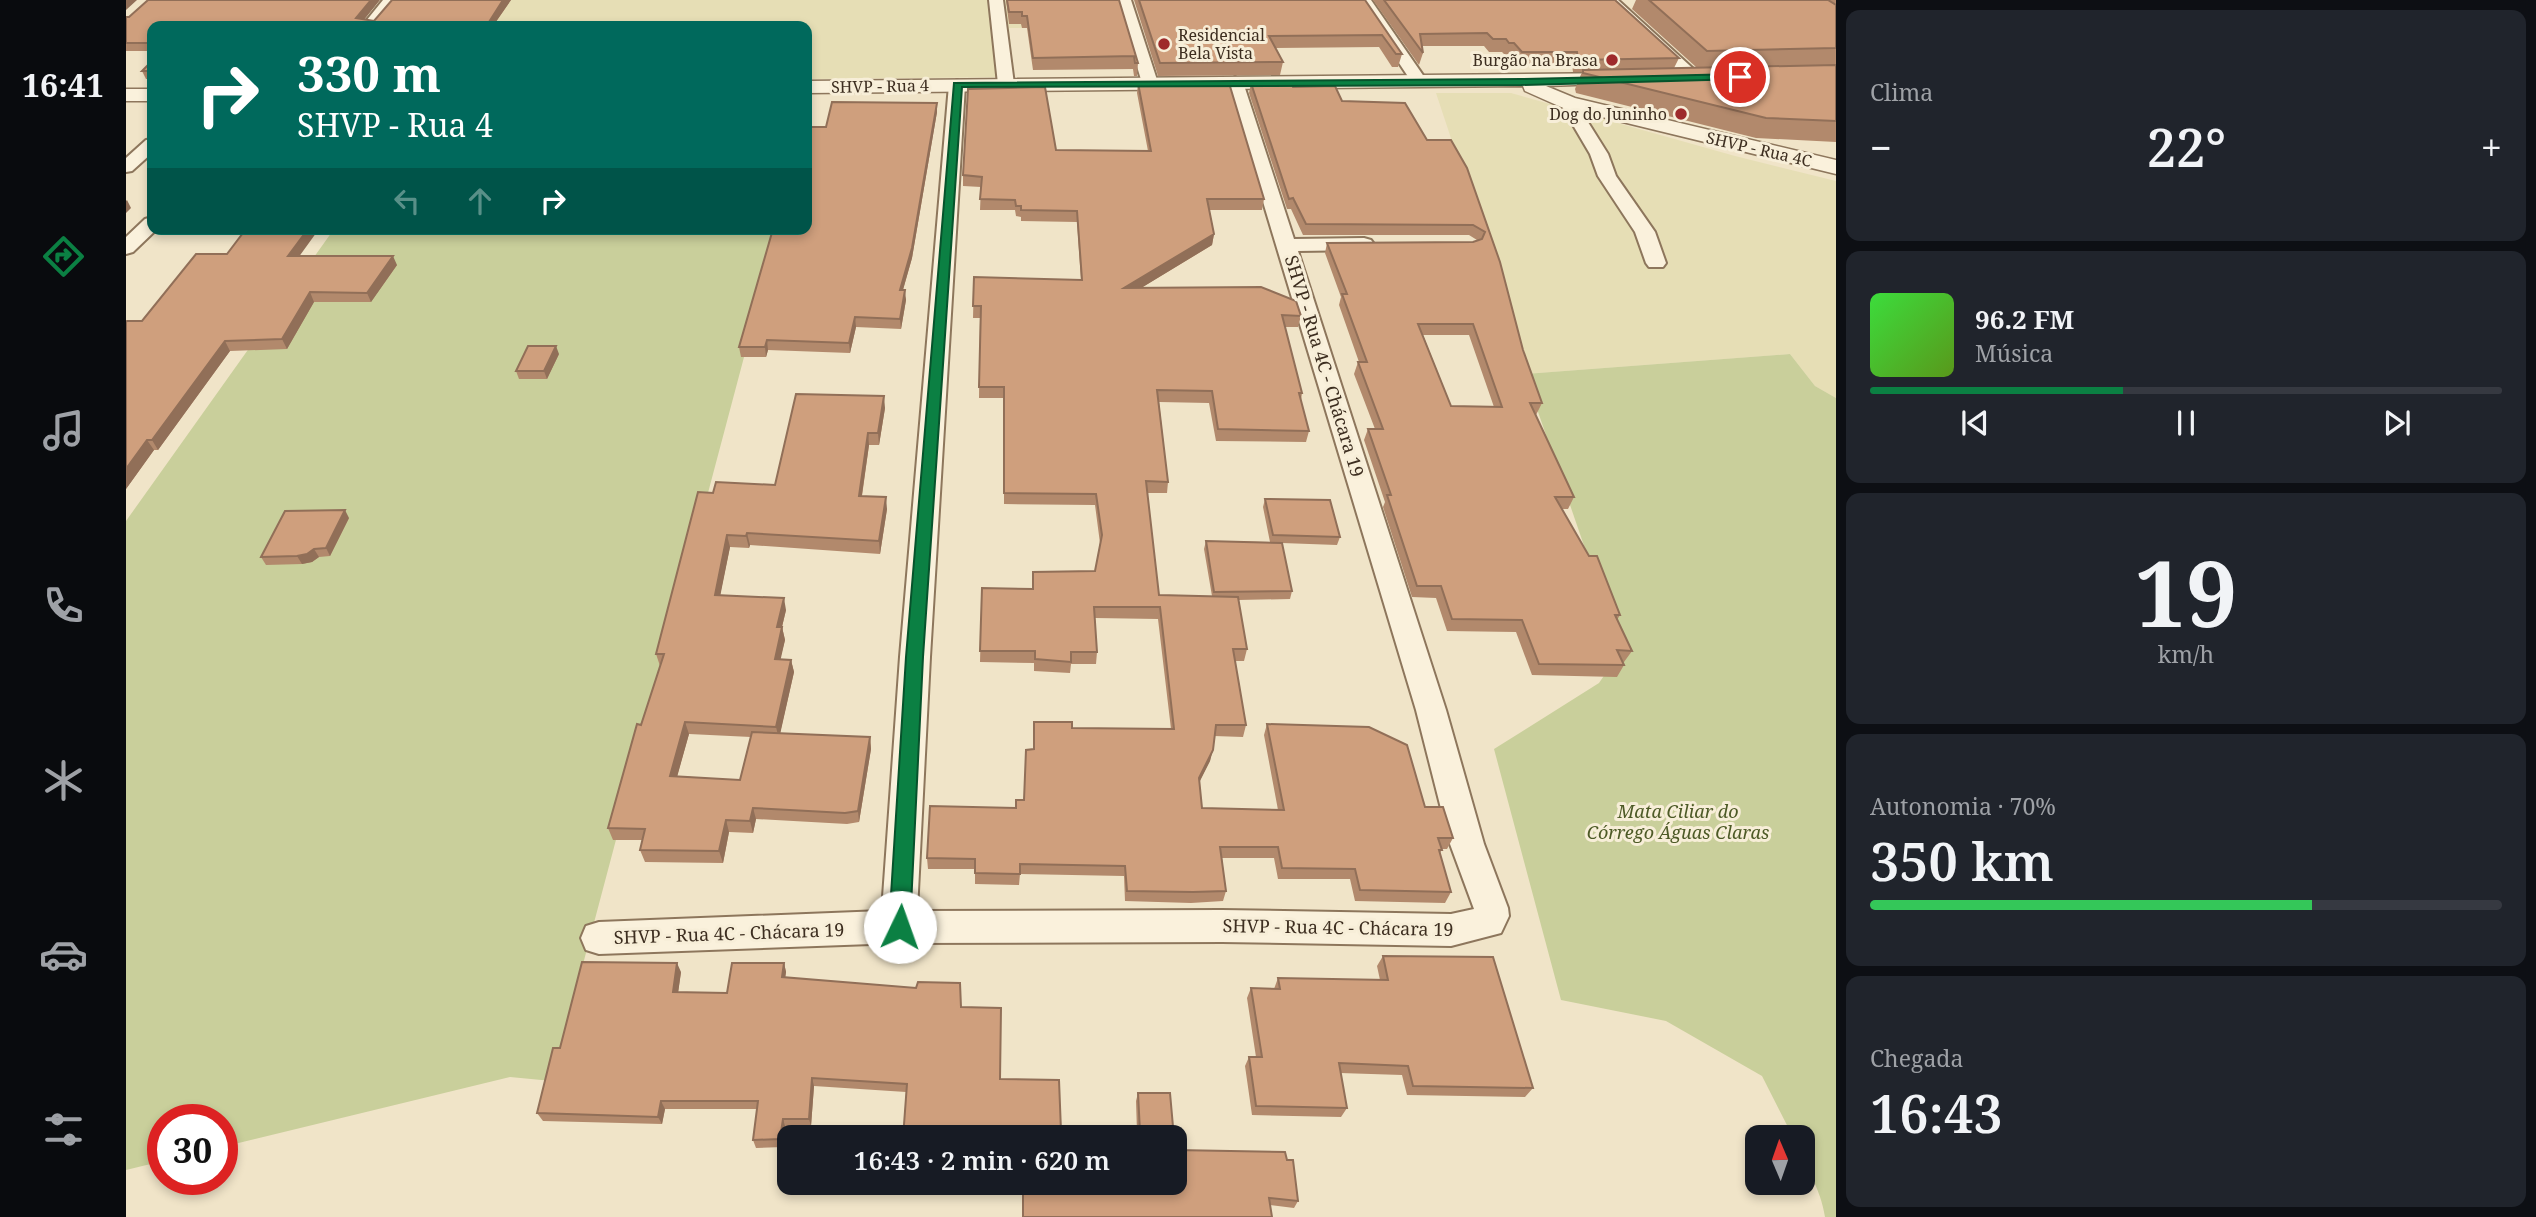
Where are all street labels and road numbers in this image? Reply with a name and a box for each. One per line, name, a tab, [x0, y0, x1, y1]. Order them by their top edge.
street label: SHVP - Rua 4	[831, 74, 929, 98]
street label: SHVP - Rua 4C	[1704, 126, 1814, 172]
street label: SHVP - Rua 4C - Chácara 19	[1280, 252, 1370, 480]
street label: SHVP - Rua 4C - Chácara 19	[1222, 913, 1454, 941]
street label: SHVP - Rua 4C - Chácara 19	[613, 917, 845, 949]

